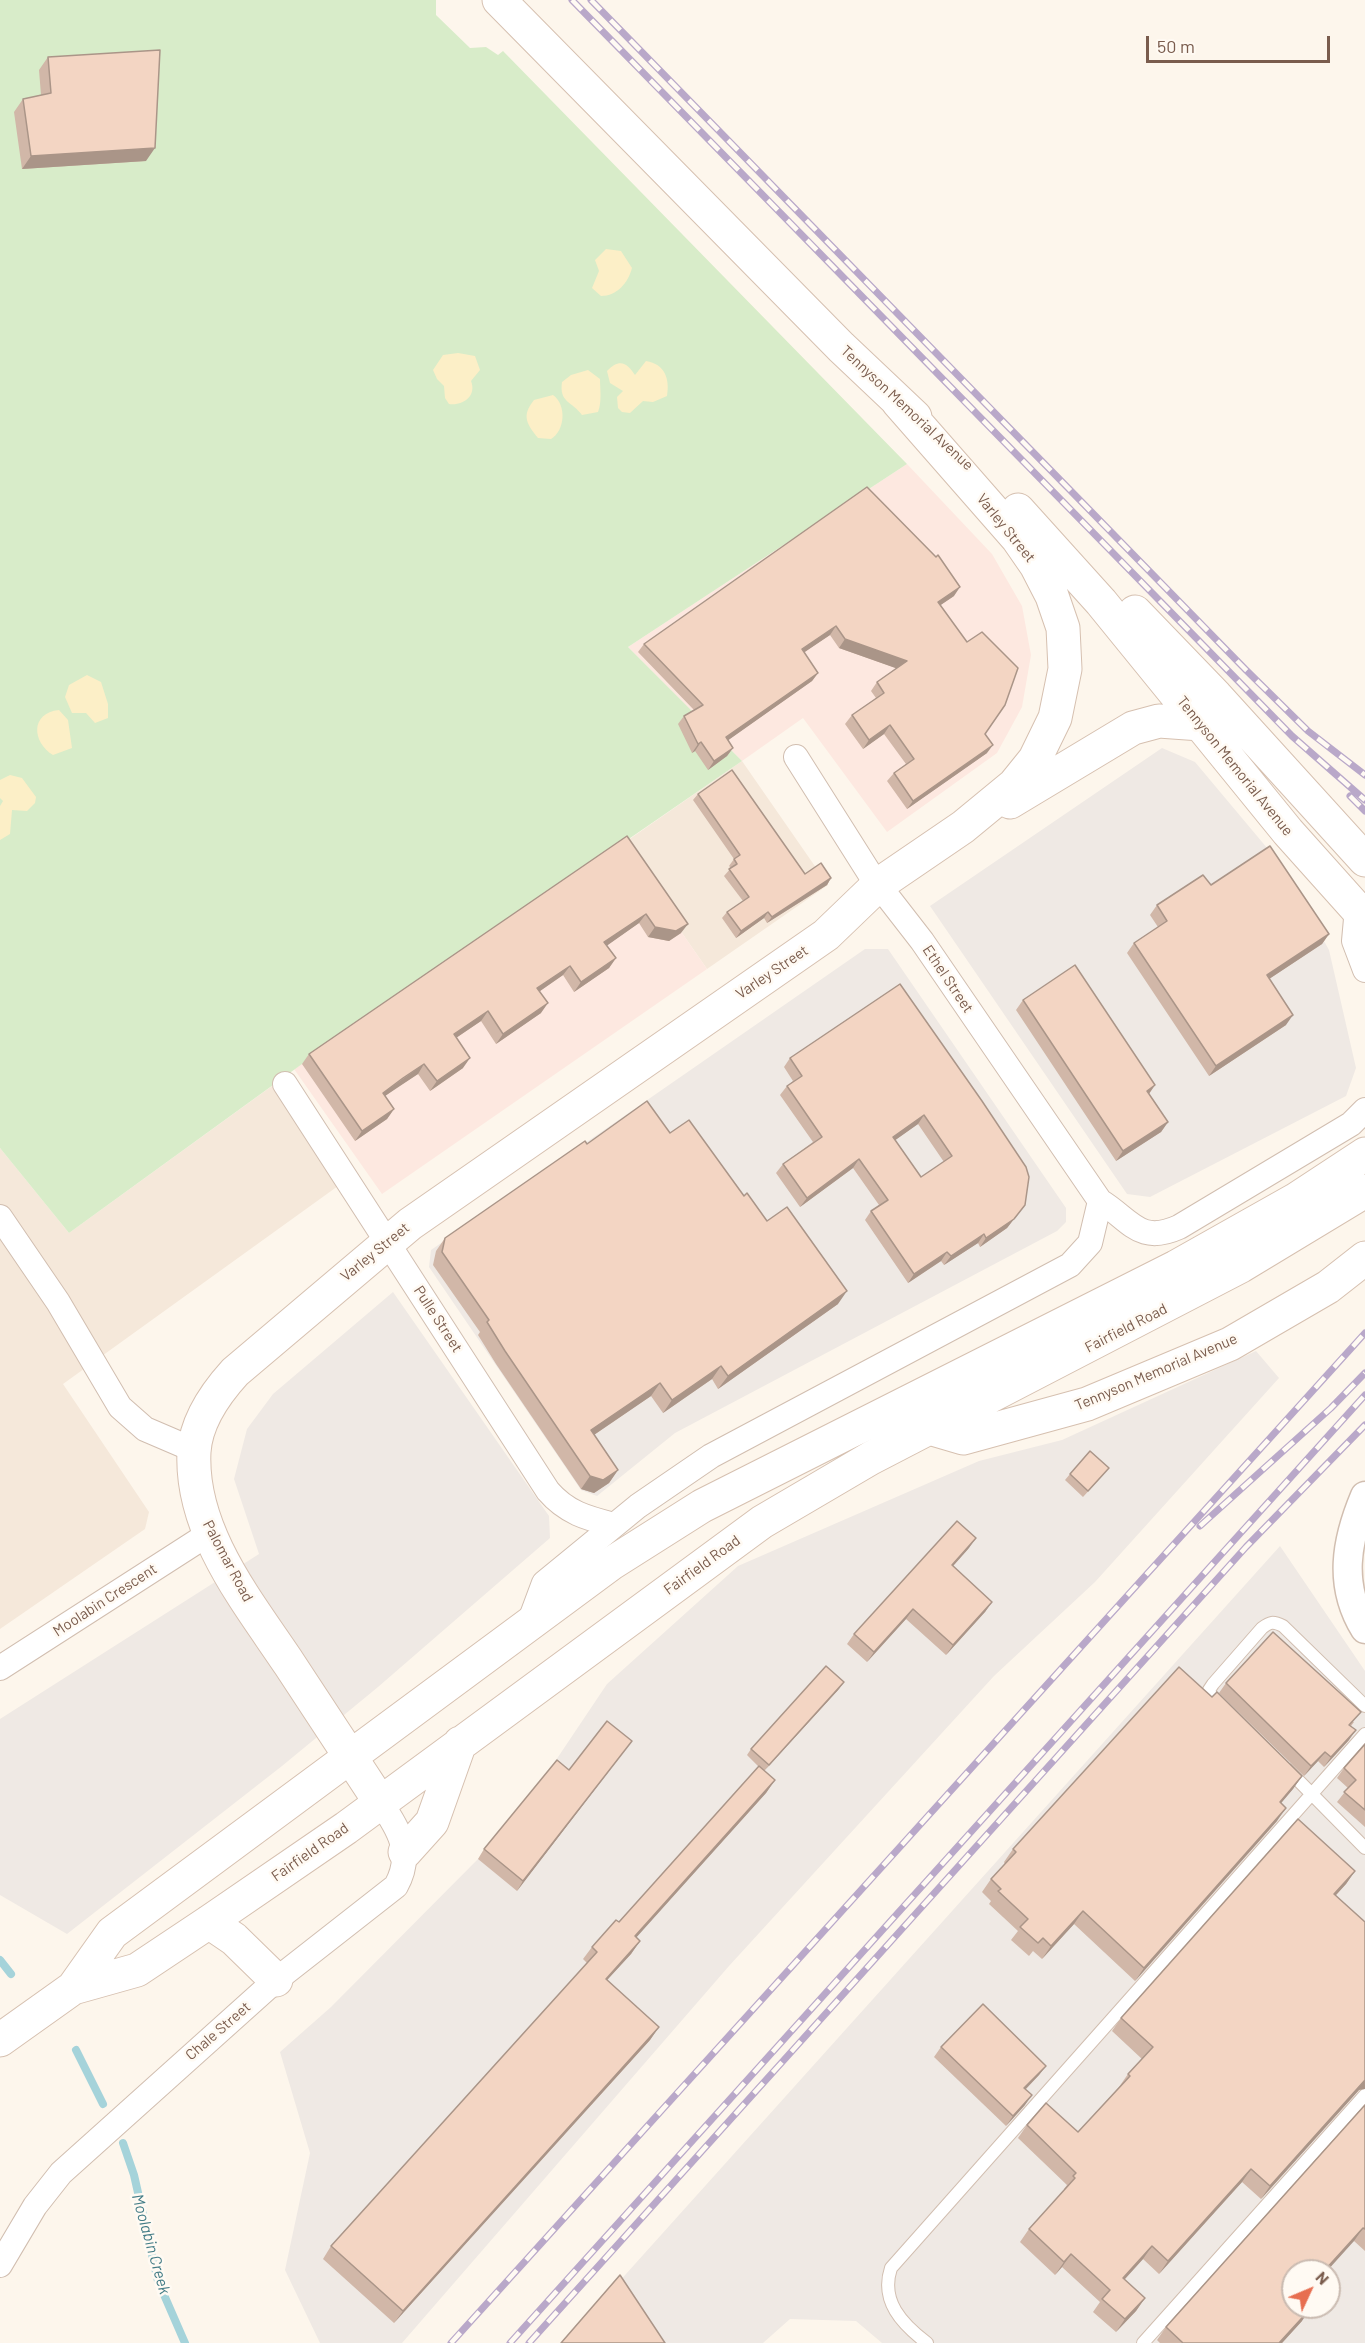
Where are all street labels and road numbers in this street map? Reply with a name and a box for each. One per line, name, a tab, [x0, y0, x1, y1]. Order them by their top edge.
street label: Tennyson Memorial Avenue	[837, 342, 977, 474]
street label: Varley Street	[973, 490, 1039, 566]
street label: Tennyson Memorial Avenue	[1173, 692, 1297, 840]
street label: Varley Street	[732, 941, 812, 1003]
street label: Ethel Street	[919, 942, 977, 1016]
street label: Varley Street	[337, 1219, 413, 1285]
street label: Pulle Street	[410, 1282, 466, 1356]
street label: Fairfield Road	[1082, 1300, 1170, 1356]
street label: Tennyson Memorial Avenue	[1072, 1330, 1240, 1414]
street label: Palomar Road	[199, 1517, 257, 1605]
street label: Fairfield Road	[660, 1531, 744, 1599]
street label: Moolabin Crescent	[50, 1560, 160, 1640]
street label: Fairfield Road	[268, 1819, 352, 1885]
street label: Chale Street	[182, 1998, 254, 2064]

